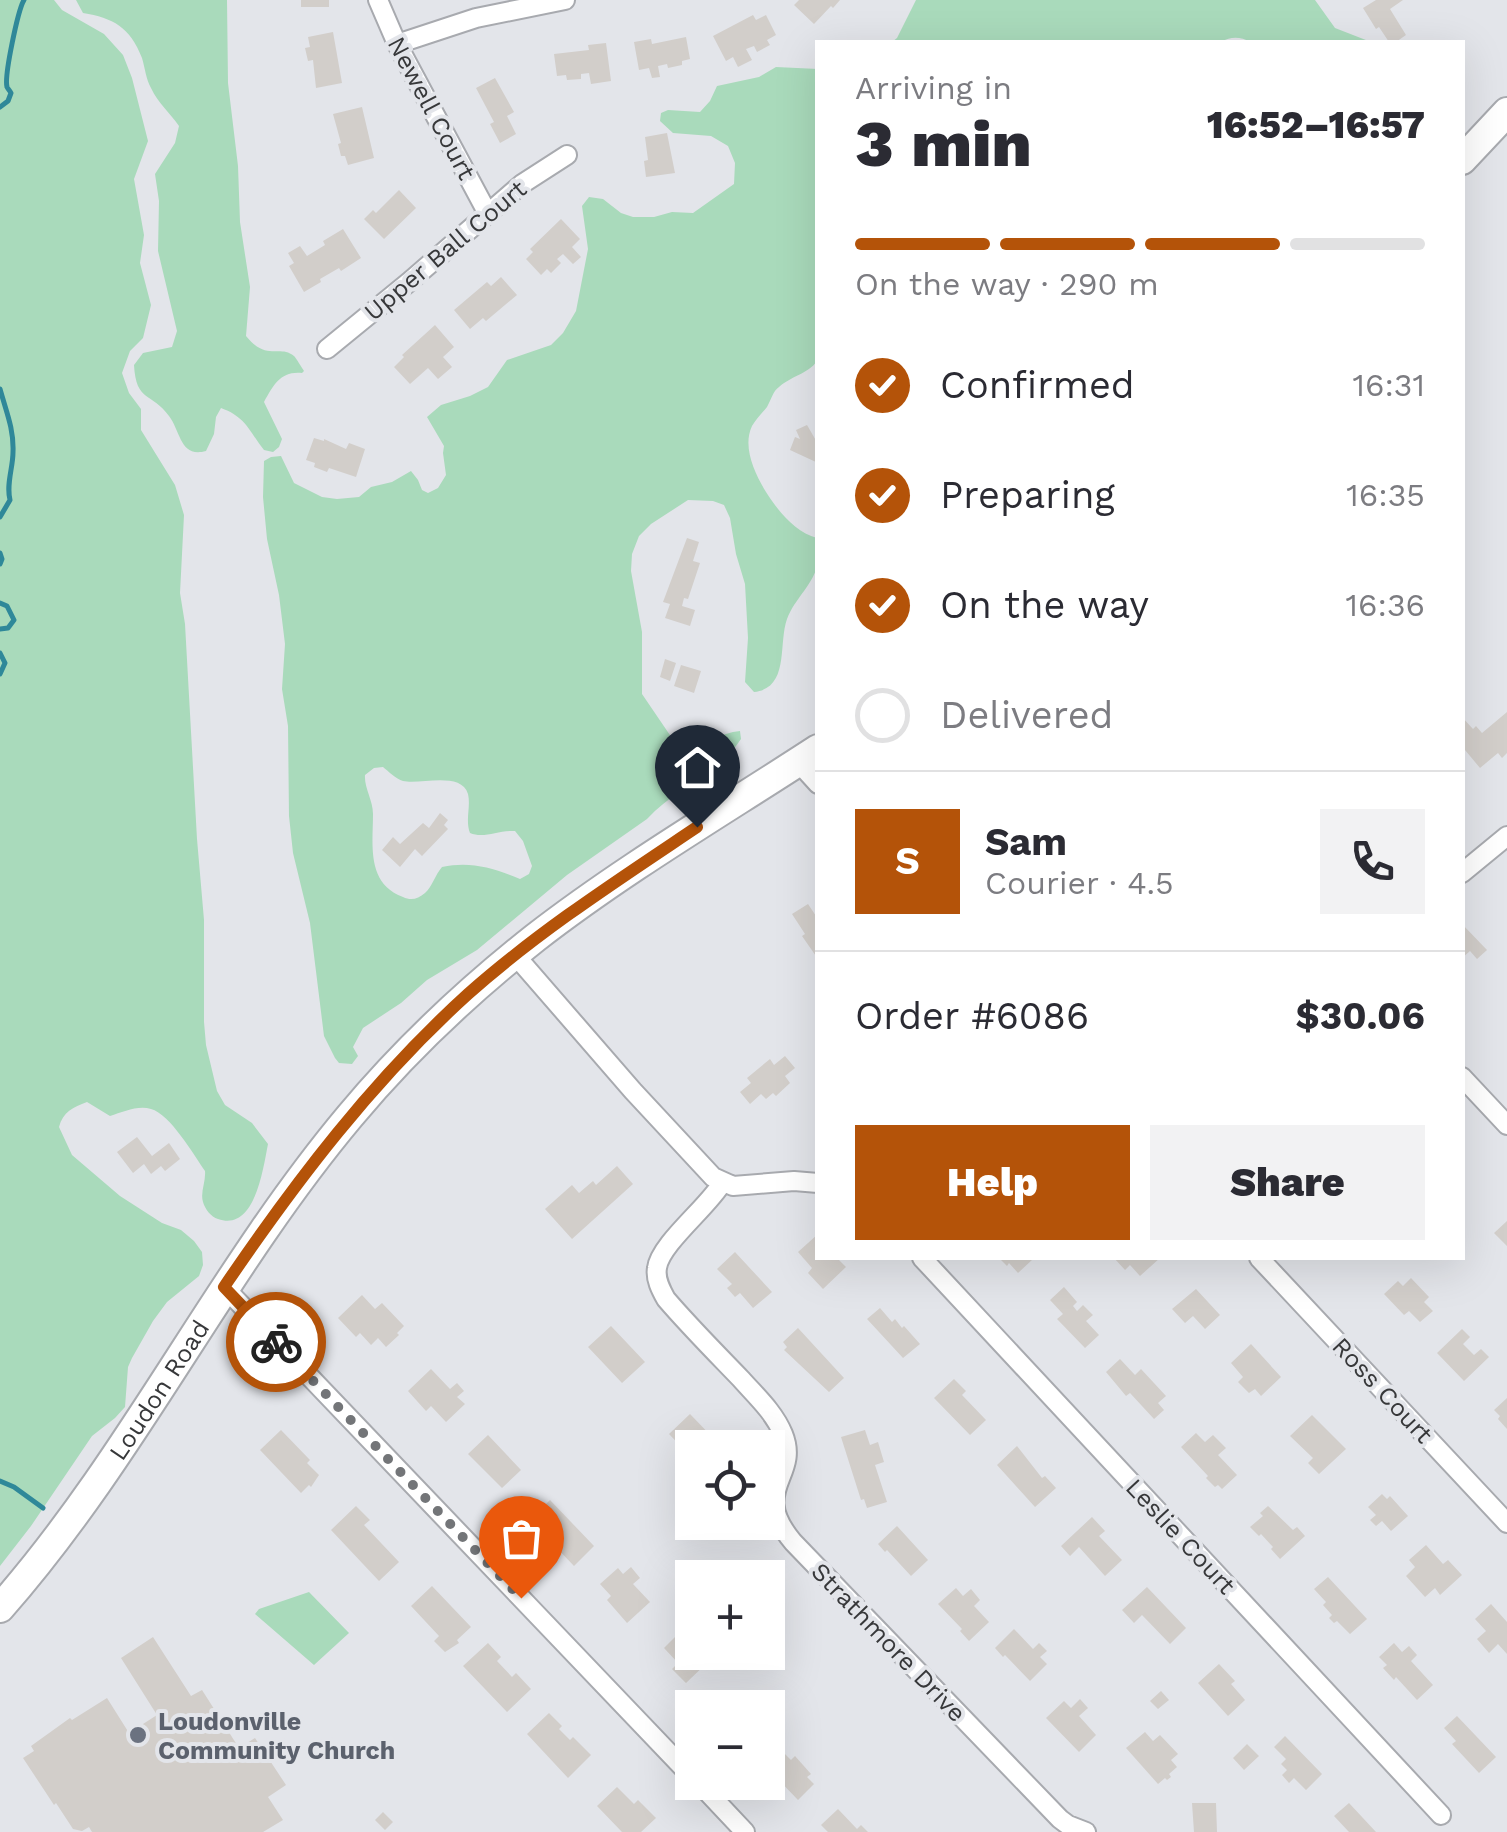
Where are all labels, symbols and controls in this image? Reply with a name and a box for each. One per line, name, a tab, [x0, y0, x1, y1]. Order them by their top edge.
street label: Newell Court	[382, 32, 482, 185]
text: Arriving in	[855, 69, 1012, 107]
text: 16:52–16:57	[1207, 103, 1425, 147]
text: 3 min	[855, 106, 1032, 182]
street label: Upper Ball Court	[358, 174, 533, 327]
text: On the way · 290 m	[855, 265, 1159, 303]
icon: check	[855, 358, 910, 413]
text: Confirmed	[940, 363, 1135, 407]
text: 16:31	[1352, 366, 1425, 404]
icon: check	[855, 468, 910, 523]
text: Preparing	[940, 473, 1115, 517]
text: 16:35	[1346, 476, 1425, 514]
icon: check	[855, 578, 910, 633]
text: On the way	[940, 583, 1149, 627]
text: 16:36	[1345, 586, 1425, 624]
text: Delivered	[940, 693, 1113, 737]
pin	[655, 725, 740, 828]
icon: home	[670, 740, 725, 795]
button: phone	[1320, 809, 1425, 914]
text: Sam	[985, 820, 1067, 864]
text: S	[895, 839, 920, 883]
text: Courier · 4.5	[985, 864, 1174, 902]
text: Order #6086	[855, 994, 1089, 1038]
text: $30.06	[1295, 994, 1425, 1038]
button: Help	[855, 1125, 1130, 1240]
button: Share	[1150, 1125, 1425, 1240]
courier	[226, 1292, 326, 1392]
street label: Loudon Road	[103, 1315, 215, 1466]
icon: bike	[249, 1315, 304, 1370]
street label: Ross Court	[1326, 1332, 1439, 1449]
map controls	[675, 1430, 785, 1800]
button: locate	[675, 1430, 785, 1540]
street label: Leslie Court	[1120, 1473, 1242, 1600]
pin	[479, 1496, 564, 1599]
icon: bag	[494, 1511, 549, 1566]
street label: Strathmore Drive	[805, 1557, 972, 1728]
button: +	[675, 1560, 785, 1670]
button: −	[675, 1690, 785, 1800]
place label: Loudonville Community Church	[158, 1707, 395, 1765]
marker: Loudonville Community Church	[127, 1724, 149, 1746]

